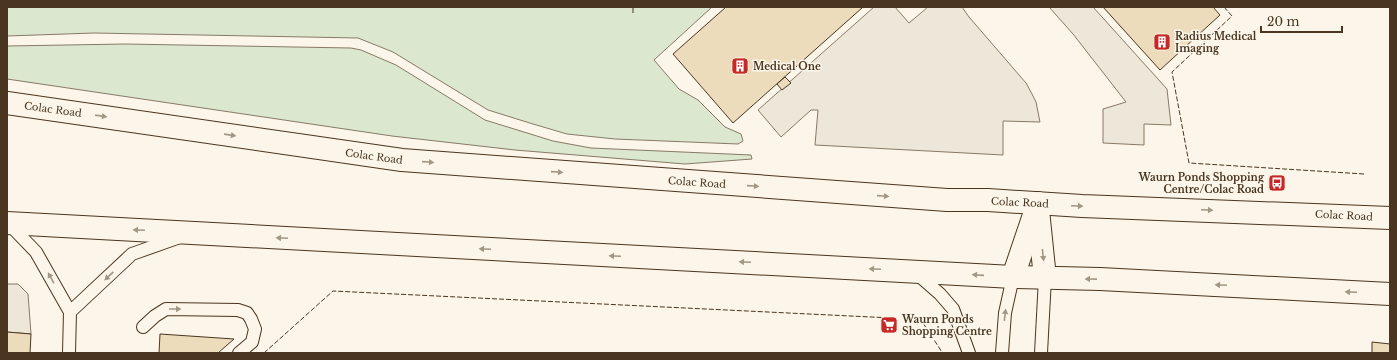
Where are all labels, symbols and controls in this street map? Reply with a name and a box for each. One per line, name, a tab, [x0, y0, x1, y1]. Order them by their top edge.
scale bar	[1261, 8, 1342, 34]
text: 20 m	[1267, 14, 1299, 29]
place label: Radius Medical Imaging	[1175, 30, 1257, 55]
building icon: Radius Medical Imaging	[1152, 32, 1172, 52]
building icon: Medical One	[730, 56, 750, 76]
place label: Medical One	[753, 60, 821, 73]
street label: Colac Road	[23, 99, 83, 120]
one-way arrow	[95, 113, 107, 119]
one-way arrow	[224, 132, 236, 138]
street label: Colac Road	[344, 146, 404, 167]
one-way arrow	[422, 159, 434, 166]
one-way arrow	[551, 168, 563, 175]
place label: Waurn Ponds Shopping Centre/Colac Road	[1138, 171, 1265, 196]
bus stop icon: Waurn Ponds Shopping Centre/Colac Road	[1267, 173, 1287, 193]
street label: Colac Road	[667, 174, 727, 191]
one-way arrow	[747, 183, 759, 190]
one-way arrow	[877, 192, 889, 199]
street label: Colac Road	[991, 194, 1050, 211]
one-way arrow	[1071, 202, 1083, 209]
one-way arrow	[1201, 207, 1214, 213]
street label: Colac Road	[1315, 207, 1374, 224]
one-way arrow	[133, 227, 145, 234]
one-way arrow	[275, 235, 288, 241]
one-way arrow	[479, 245, 491, 252]
one-way arrow	[1039, 249, 1046, 261]
one-way arrow	[609, 252, 621, 259]
one-way arrow	[739, 259, 751, 266]
one-way arrow	[869, 266, 881, 273]
one-way arrow	[104, 271, 114, 280]
one-way arrow	[972, 271, 984, 278]
one-way arrow	[48, 272, 54, 284]
one-way arrow	[1084, 276, 1097, 282]
one-way arrow	[1215, 282, 1227, 289]
one-way arrow	[1345, 289, 1357, 296]
one-way arrow	[169, 306, 182, 312]
one-way arrow	[1002, 309, 1008, 321]
place label: Waurn Ponds Shopping Centre	[901, 313, 992, 338]
supermarket icon: Waurn Ponds Shopping Centre	[879, 315, 899, 335]

